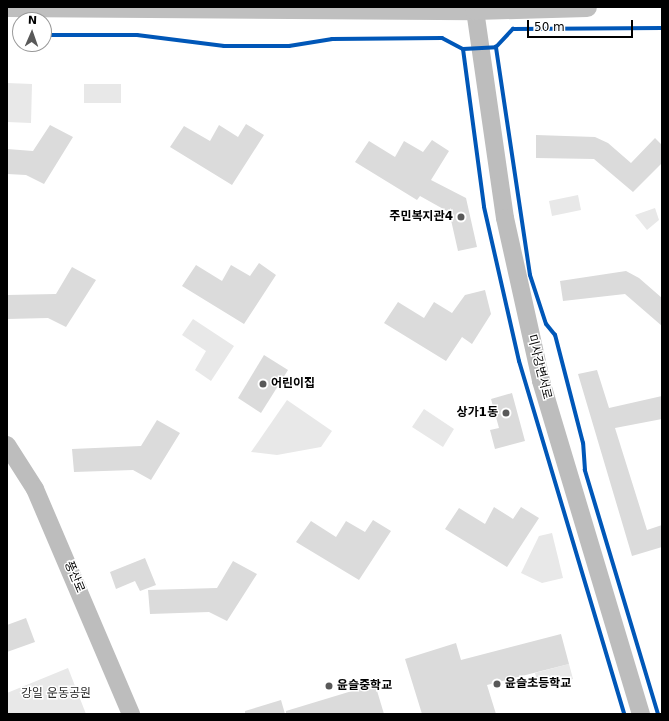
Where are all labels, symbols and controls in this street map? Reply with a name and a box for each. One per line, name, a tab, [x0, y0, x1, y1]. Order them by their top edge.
north arrow	[12, 12, 52, 52]
scale bar	[529, 12, 635, 38]
text: N	[28, 14, 37, 27]
text: 50 m	[534, 20, 565, 34]
place label: 주민복지관4	[389, 210, 453, 224]
marker: 주민복지관4	[456, 212, 466, 222]
street label: 미사강변서로	[524, 333, 554, 401]
place label: 어린이집	[271, 377, 315, 391]
marker: 어린이집	[258, 379, 268, 389]
place label: 상가1동	[457, 406, 498, 420]
marker: 상가1동	[501, 408, 511, 418]
street label: 풍산로	[61, 559, 87, 595]
place label: 윤슬초등학교	[505, 677, 571, 691]
place label: 윤슬중학교	[337, 679, 392, 693]
marker: 윤슬초등학교	[492, 679, 502, 689]
marker: 윤슬중학교	[324, 681, 334, 691]
park label: 강일 운동공원	[21, 687, 91, 701]

